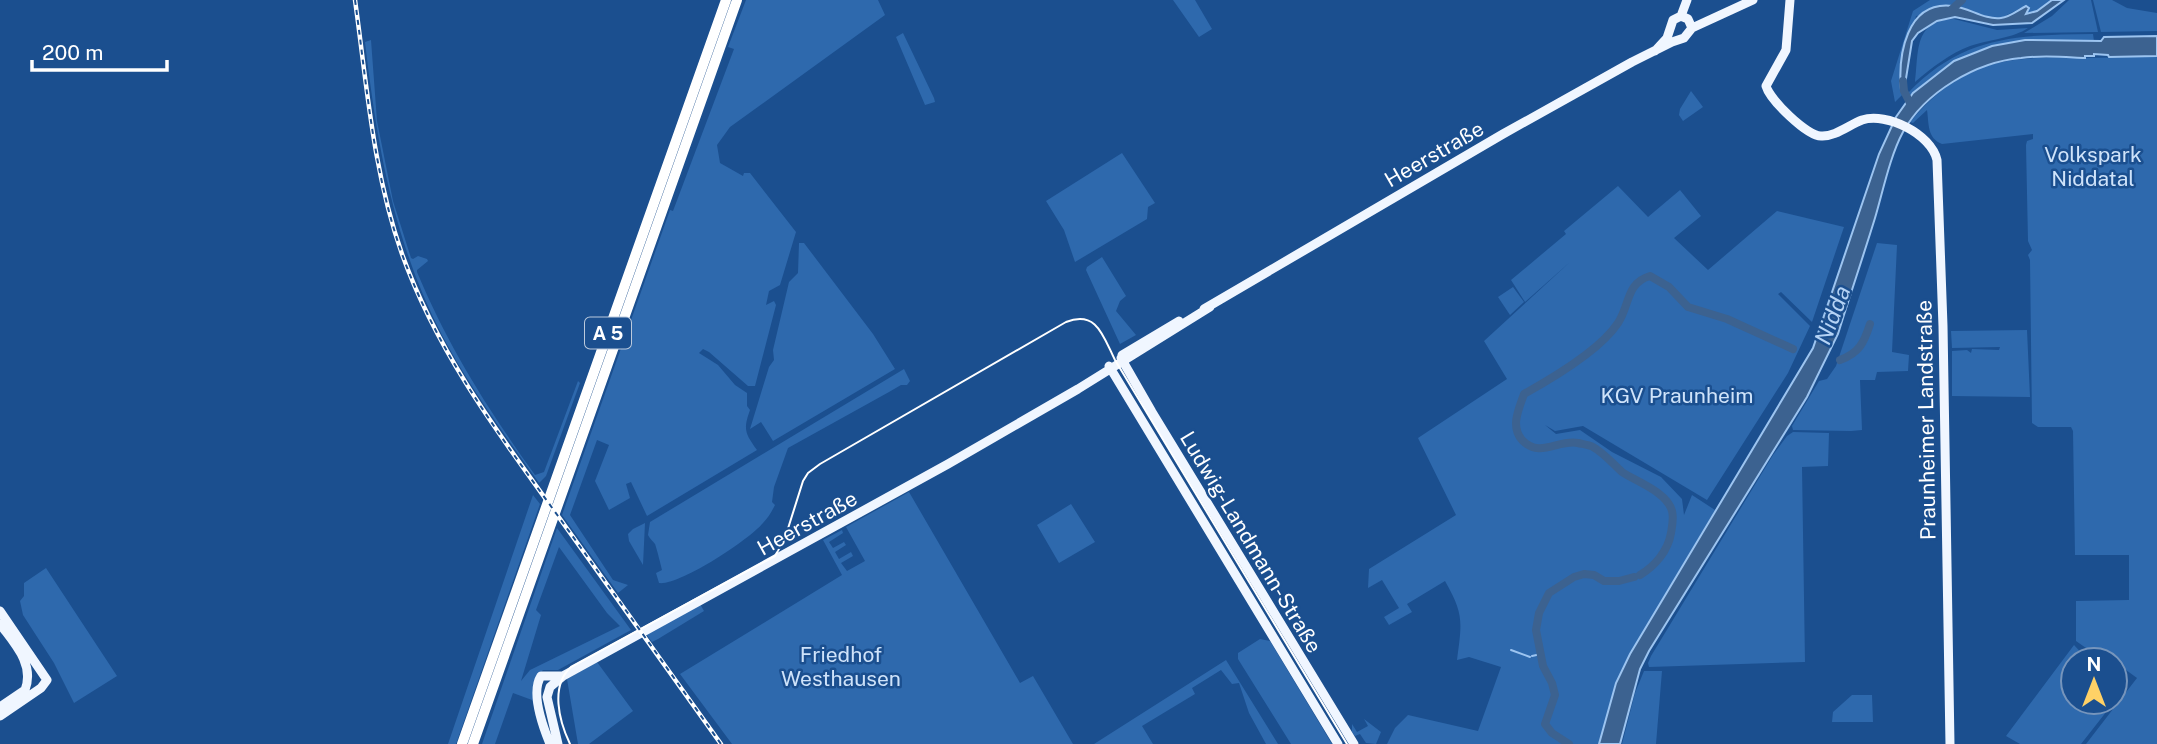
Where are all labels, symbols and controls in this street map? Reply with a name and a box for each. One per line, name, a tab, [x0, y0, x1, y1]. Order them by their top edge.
scale bar	[32, 28, 166, 72]
text: 200 m	[42, 40, 103, 65]
street label: Heerstraße	[1380, 116, 1488, 192]
park label: Volkspark Niddatal	[2044, 142, 2142, 191]
water label: Nidda	[1808, 282, 1856, 348]
street label: Praunheimer Landstraße	[1911, 300, 1941, 540]
road number: A 5	[585, 318, 631, 348]
park label: KGV Praunheim	[1601, 383, 1753, 408]
street label: Ludwig-Landmann-Straße	[1175, 427, 1327, 657]
street label: Heerstraße	[753, 485, 861, 561]
park label: Friedhof Westhausen	[781, 642, 901, 691]
north arrow	[2059, 646, 2129, 716]
text: N	[2087, 653, 2101, 675]

